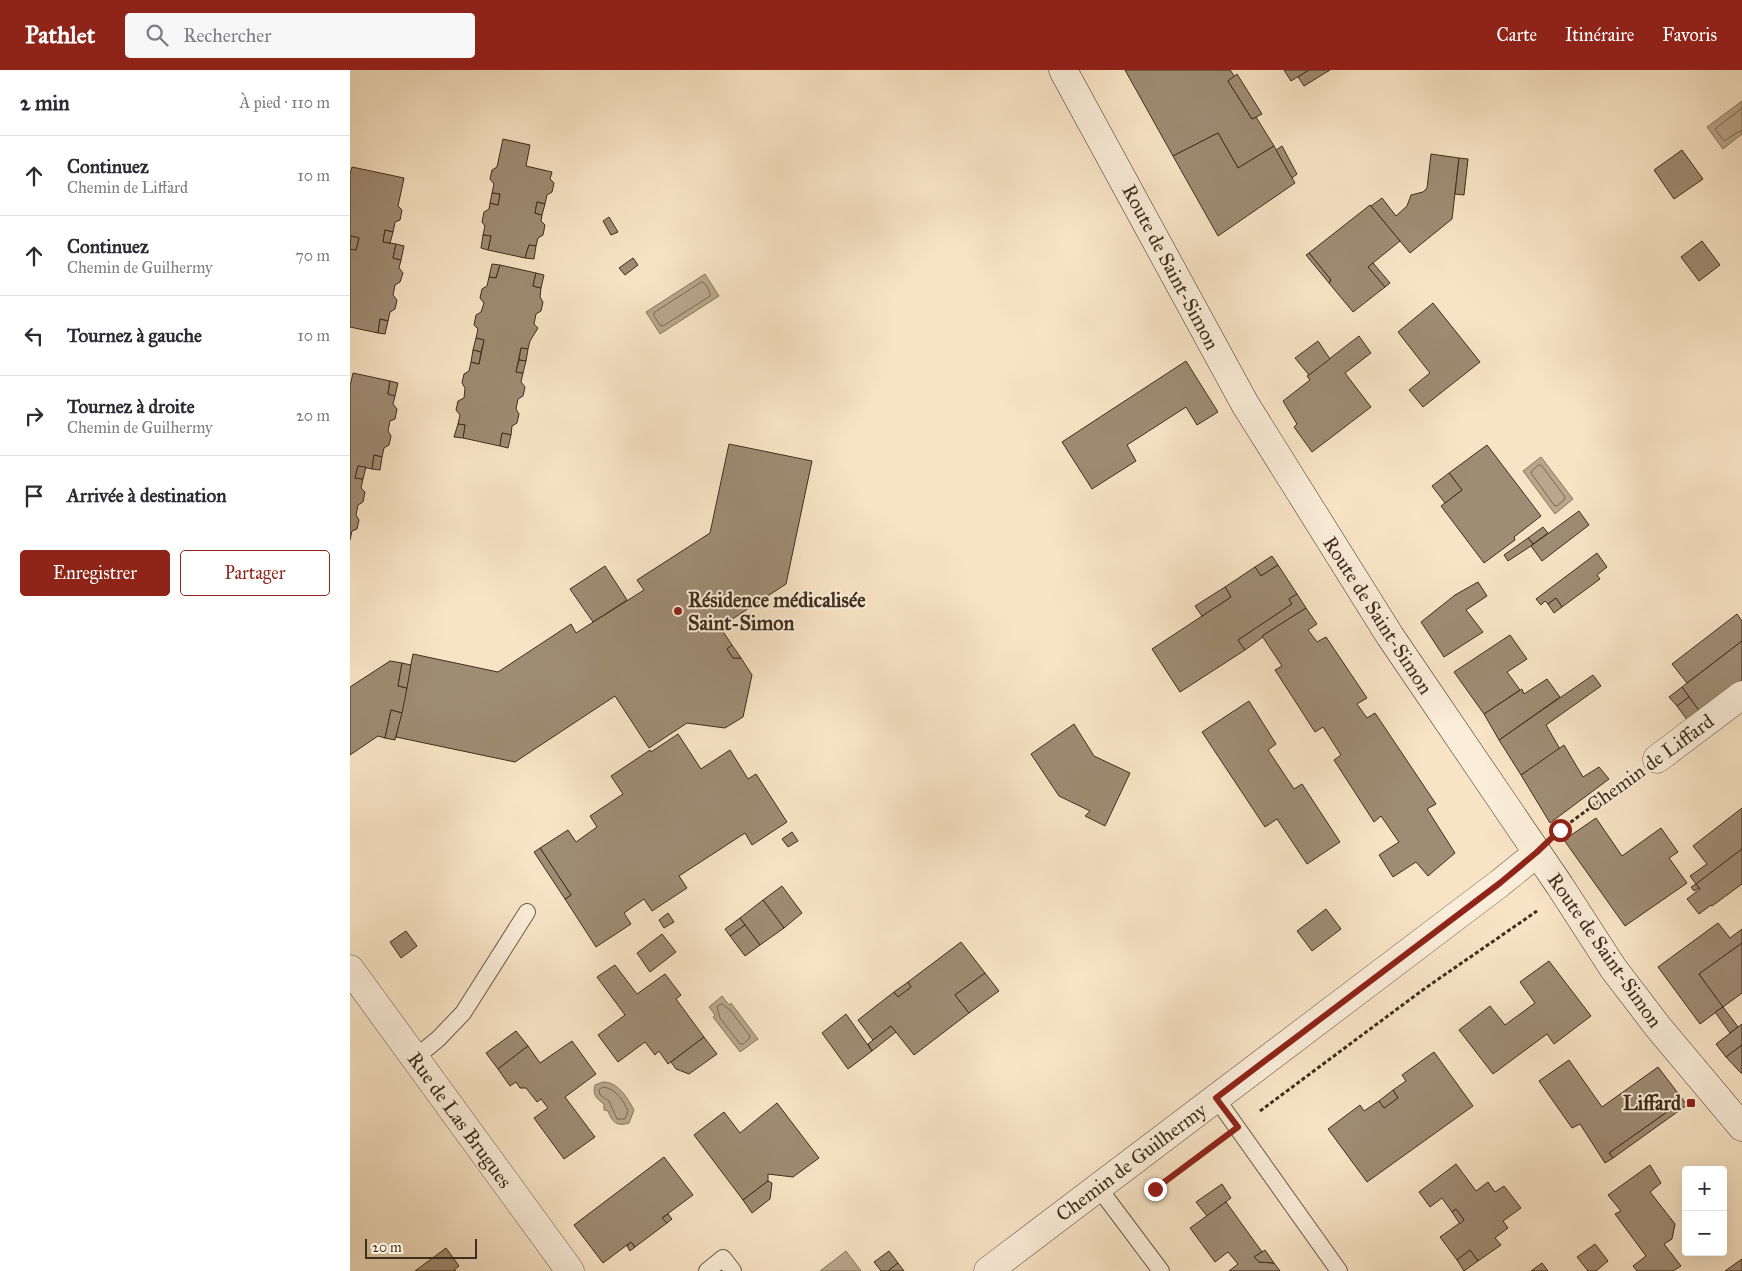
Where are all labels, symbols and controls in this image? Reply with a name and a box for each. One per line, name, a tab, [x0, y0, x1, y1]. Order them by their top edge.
search box	[125, 13, 475, 58]
text: Pathlet	[25, 20, 95, 50]
icon: search	[143, 21, 171, 49]
text: Rechercher	[183, 24, 271, 47]
text: Carte	[1497, 24, 1537, 46]
text: Itinéraire	[1565, 24, 1634, 46]
text: Favoris	[1662, 24, 1717, 46]
text: 2 min	[20, 90, 70, 116]
text: À pied · 110 m	[240, 93, 330, 112]
text: Continuez	[67, 155, 149, 178]
icon: ahead	[20, 162, 48, 190]
text: 10 m	[298, 166, 330, 185]
text: Chemin de Liffard	[67, 178, 188, 197]
street label: Route de Saint-Simon	[1117, 180, 1225, 354]
text: Continuez	[67, 235, 149, 258]
icon: ahead	[20, 242, 48, 270]
text: 70 m	[295, 246, 330, 265]
text: Chemin de Guilhermy	[67, 258, 213, 277]
icon: left	[20, 322, 48, 350]
text: Tournez à gauche	[67, 324, 202, 347]
text: 10 m	[298, 326, 330, 345]
text: Tournez à droite	[67, 395, 195, 418]
icon: right	[20, 402, 48, 430]
text: 20 m	[296, 406, 330, 425]
text: Chemin de Guilhermy	[67, 418, 213, 437]
icon: arrive	[20, 482, 48, 510]
text: Arrivée à destination	[67, 484, 226, 507]
street label: Route de Saint-Simon	[1318, 532, 1438, 699]
button: Enregistrer	[20, 550, 170, 596]
button: Partager	[180, 550, 330, 596]
place label: Résidence médicalisée Saint-Simon	[688, 588, 866, 635]
marker: Résidence médicalisée Saint-Simon	[672, 605, 684, 617]
street label: Chemin de Liffard	[1582, 709, 1718, 817]
route start	[1549, 819, 1572, 842]
street label: Route de Saint-Simon	[1543, 868, 1668, 1032]
street label: Rue de Las Brugues	[402, 1047, 517, 1193]
place label: Liffard	[1623, 1091, 1682, 1115]
street label: Chemin de Guilhermy	[1051, 1097, 1211, 1226]
marker: Liffard	[1685, 1097, 1697, 1109]
map controls	[1682, 1166, 1727, 1256]
button: +	[1682, 1166, 1727, 1211]
route end	[1144, 1178, 1167, 1201]
button: −	[1682, 1211, 1727, 1256]
scale bar	[365, 1236, 478, 1259]
text: 20 m	[372, 1239, 402, 1256]

